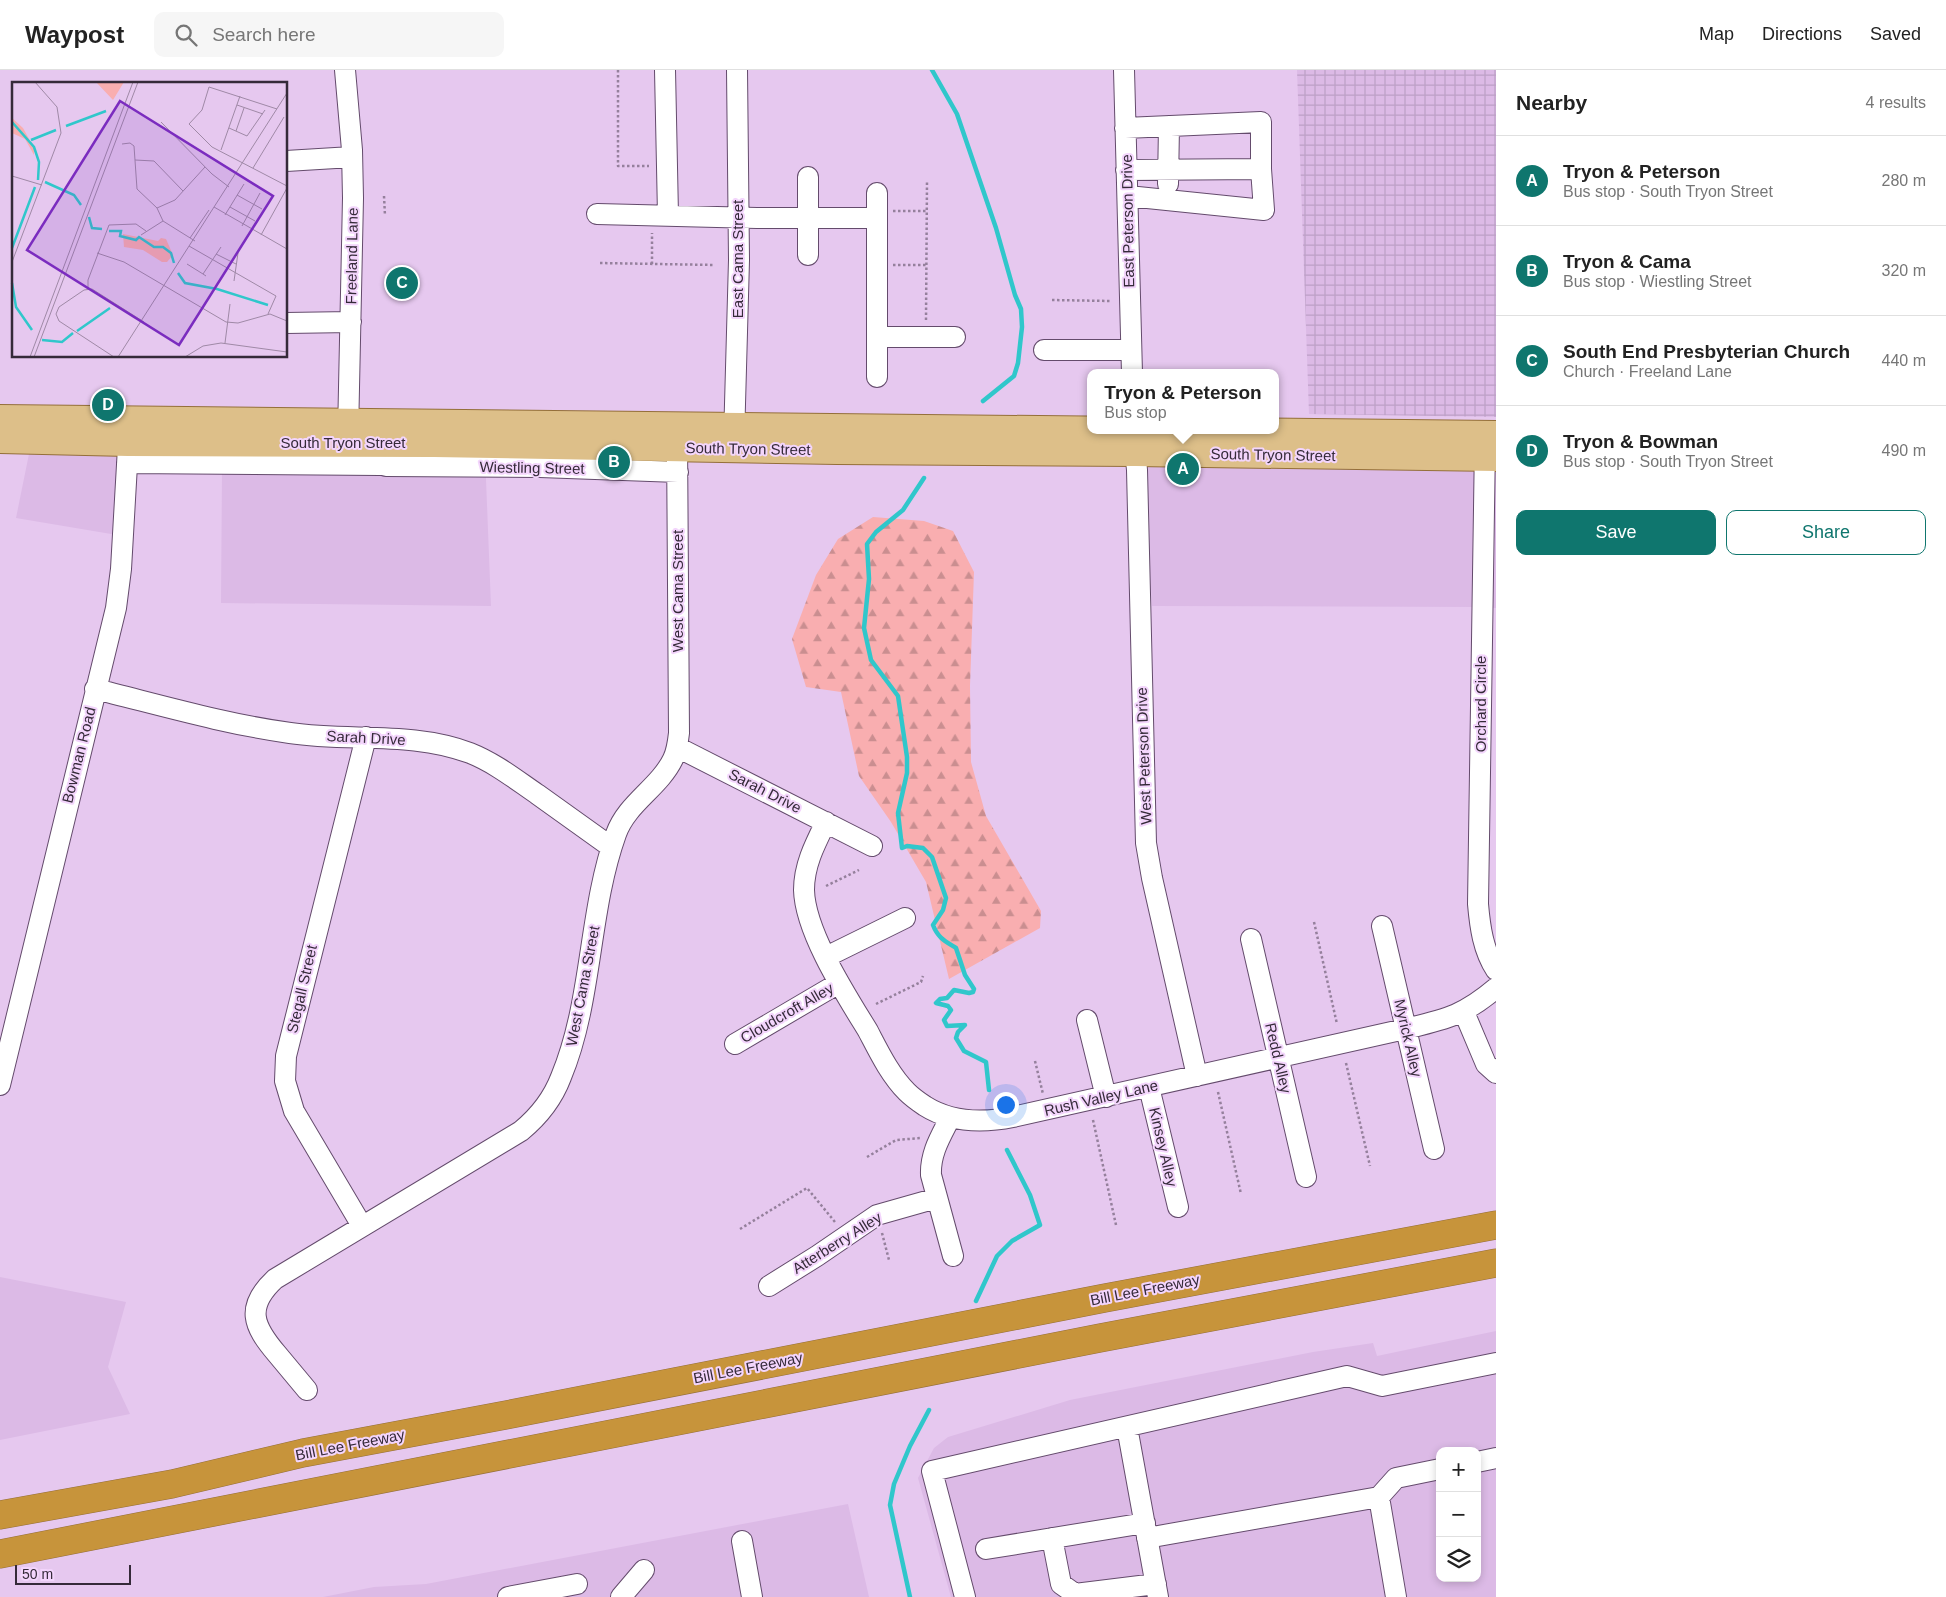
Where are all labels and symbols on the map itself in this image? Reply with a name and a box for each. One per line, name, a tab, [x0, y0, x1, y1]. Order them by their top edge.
inset map	[12, 82, 288, 358]
street label: East Peterson Drive	[1118, 154, 1137, 288]
street label: East Cama Street	[729, 199, 746, 318]
street label: Freeland Lane	[342, 207, 361, 305]
pin: C	[386, 264, 418, 302]
pin: D	[92, 386, 124, 424]
street label: South Tryon Street	[280, 434, 406, 451]
street label: South Tryon Street	[685, 439, 812, 458]
pin: B	[598, 443, 630, 481]
street label: South Tryon Street	[1210, 445, 1337, 464]
pin: A	[1167, 450, 1199, 488]
street label: Wiestling Street	[479, 458, 585, 477]
street label: West Cama Street	[669, 529, 686, 652]
street label: Orchard Circle	[1472, 656, 1489, 752]
street label: West Peterson Drive	[1133, 687, 1154, 825]
street label: Bowman Road	[58, 705, 99, 805]
street label: Sarah Drive	[326, 727, 406, 748]
street label: Sarah Drive	[726, 765, 804, 816]
street label: West Cama Street	[563, 923, 603, 1048]
street label: Stegall Street	[283, 942, 320, 1035]
street label: Cloudcroft Alley	[737, 979, 837, 1046]
street label: Myrick Alley	[1391, 997, 1426, 1079]
street label: Redd Alley	[1262, 1021, 1295, 1095]
street label: Rush Valley Lane	[1042, 1076, 1160, 1119]
your location	[993, 1092, 1019, 1118]
street label: Kinsey Alley	[1146, 1106, 1181, 1189]
street label: Atterberry Alley	[789, 1208, 885, 1277]
street label: Bill Lee Freeway	[1089, 1270, 1201, 1308]
street label: Bill Lee Freeway	[692, 1348, 804, 1386]
street label: Bill Lee Freeway	[294, 1425, 406, 1463]
scale bar	[15, 1562, 131, 1585]

